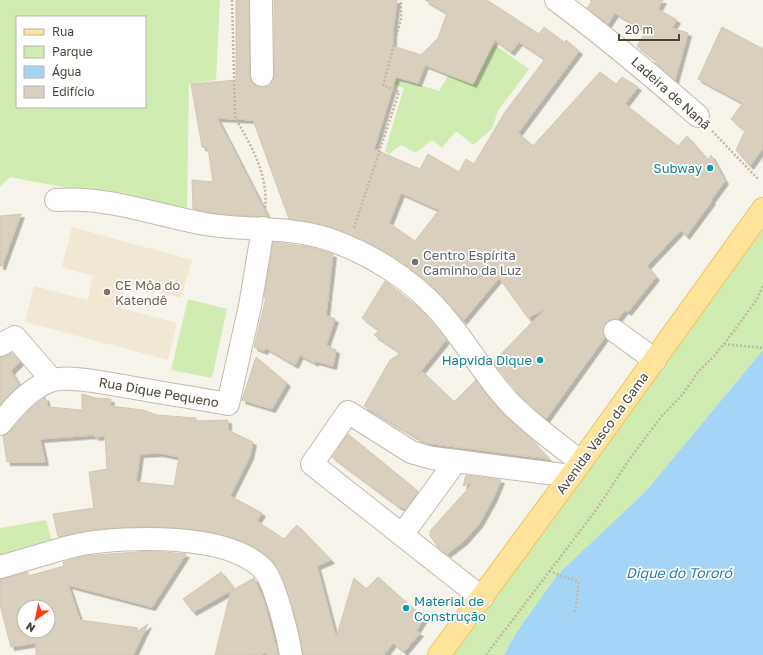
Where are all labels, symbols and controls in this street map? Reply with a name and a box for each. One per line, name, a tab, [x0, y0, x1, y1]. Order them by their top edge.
legend	[16, 16, 146, 108]
scale bar	[619, 16, 679, 42]
text: 20 m	[625, 22, 653, 37]
text: Rua	[52, 24, 74, 39]
text: Parque	[52, 44, 93, 59]
street label: Ladeira de Nanã	[628, 53, 714, 133]
text: Água	[52, 64, 81, 79]
text: Edifício	[52, 84, 94, 99]
place label: Subway	[653, 160, 703, 176]
marker: Subway	[705, 163, 715, 173]
place label: Centro Espírita Caminho da Luz	[423, 247, 522, 278]
marker: Centro Espírita Caminho da Luz	[410, 257, 420, 267]
place label: CE Môa do Katendê	[115, 277, 181, 308]
marker: CE Môa do Katendê	[102, 287, 112, 297]
place label: Hapvida Dique	[442, 352, 532, 368]
marker: Hapvida Dique	[535, 355, 545, 365]
street label: Avenida Vasco da Gama	[552, 369, 652, 497]
street label: Rua Dique Pequeno	[98, 374, 220, 410]
water label: Dique do Tororó	[626, 564, 734, 581]
place label: Material de Construção	[414, 593, 486, 624]
north arrow	[16, 599, 56, 639]
marker: Material de Construção	[401, 603, 411, 613]
text: N	[23, 620, 37, 636]

